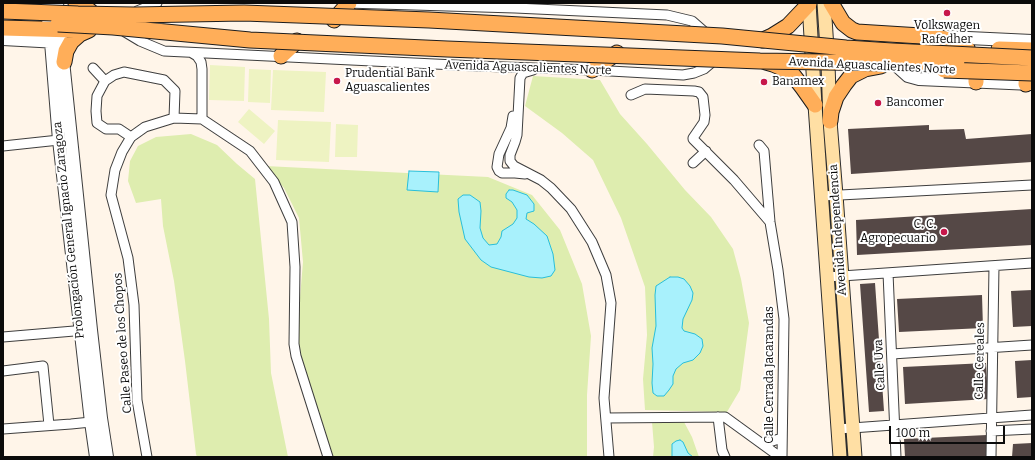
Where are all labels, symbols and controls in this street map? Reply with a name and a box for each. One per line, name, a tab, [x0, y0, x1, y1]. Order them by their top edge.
marker: Volkswagen Rafedher	[942, 8, 952, 18]
place label: Volkswagen Rafedher	[914, 19, 980, 47]
street label: Avenida Aguascalientes Norte	[788, 54, 956, 78]
street label: Avenida Aguascalientes Norte	[444, 58, 612, 78]
place label: Prudential Bank Aguascalientes	[345, 67, 435, 95]
place label: Banamex	[772, 75, 824, 89]
marker: Prudential Bank Aguascalientes	[332, 76, 342, 86]
marker: Banamex	[759, 77, 769, 87]
place label: Bancomer	[886, 96, 944, 110]
marker: Bancomer	[873, 98, 883, 108]
street label: Prolongación General Ignacio Zaragoza	[50, 121, 88, 339]
street label: Avenida Independencia	[826, 164, 850, 296]
place label: C. C. Agropecuario	[860, 218, 936, 246]
marker: C. C. Agropecuario	[939, 227, 949, 237]
street label: Calle Paseo de los Chopos	[111, 272, 135, 414]
street label: Calle Cerrada Jacarandas	[763, 306, 777, 444]
street label: Calle Cereales	[972, 322, 988, 400]
street label: Calle Uva	[871, 339, 889, 391]
scale bar	[891, 418, 1007, 444]
text: 100 m	[896, 426, 930, 440]

